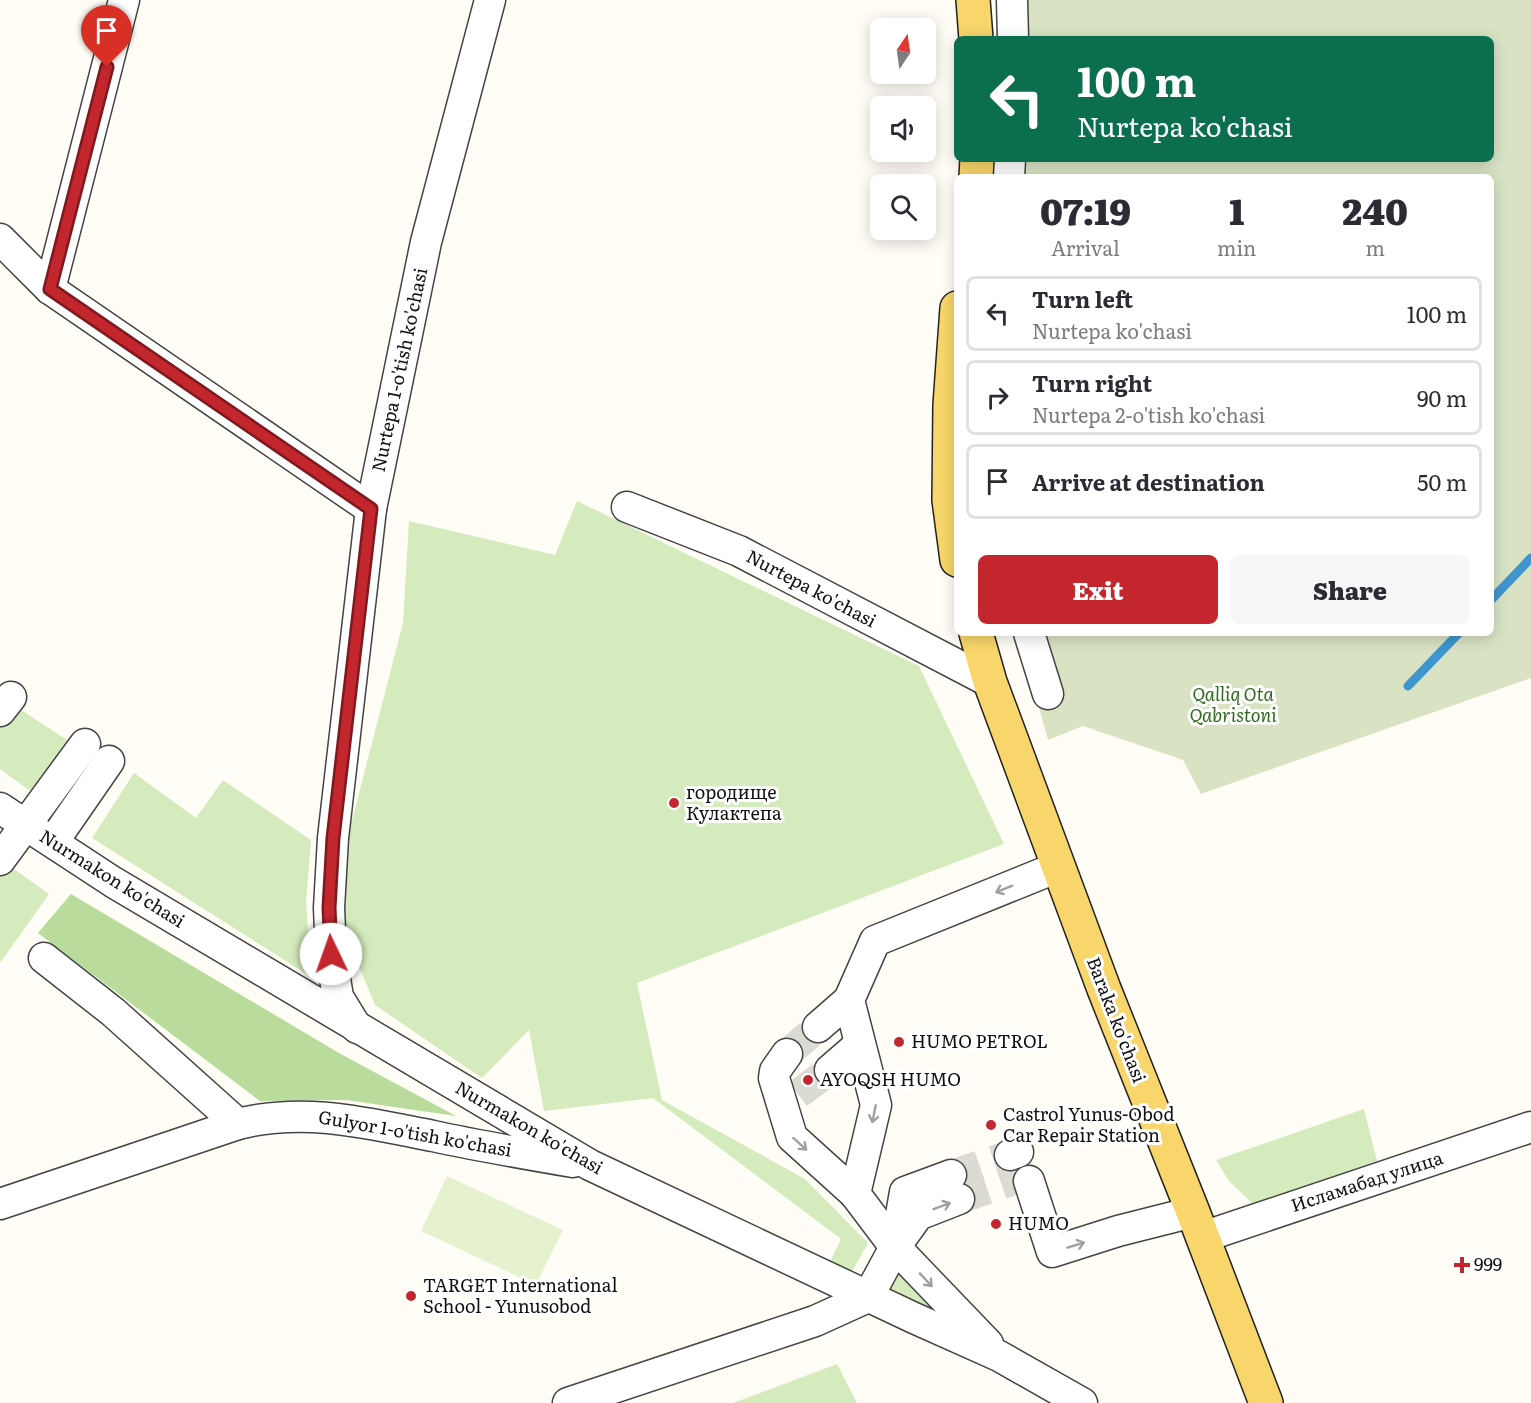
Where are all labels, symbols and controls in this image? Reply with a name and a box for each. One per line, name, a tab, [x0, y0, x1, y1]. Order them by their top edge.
pin	[81, 5, 132, 67]
icon: arrive	[90, 14, 123, 47]
north arrow	[870, 18, 936, 84]
map controls	[870, 18, 936, 240]
text: 100 m	[1077, 48, 1196, 110]
icon: left	[978, 60, 1056, 138]
button: sound	[870, 96, 936, 162]
text: Nurtepa ko'chasi	[1077, 105, 1293, 145]
button: search	[870, 174, 936, 240]
text: 07:19	[1040, 183, 1131, 236]
text: 1	[1229, 183, 1244, 236]
text: 240	[1342, 183, 1408, 236]
text: Arrival	[1051, 232, 1120, 262]
text: min	[1217, 232, 1256, 262]
text: m	[1365, 232, 1385, 262]
street label: Nurtepa 1-o'tish ko'chasi	[364, 265, 433, 474]
text: Turn left	[1032, 282, 1133, 315]
icon: left	[981, 297, 1014, 330]
text: 100 m	[1407, 297, 1467, 330]
text: Nurtepa ko'chasi	[1032, 315, 1192, 345]
text: Turn right	[1032, 366, 1152, 399]
icon: right	[981, 381, 1014, 414]
text: 90 m	[1417, 381, 1467, 414]
text: Nurtepa 2-o'tish ko'chasi	[1032, 399, 1265, 429]
icon: arrive	[981, 465, 1014, 498]
text: Arrive at destination	[1032, 465, 1265, 498]
text: 50 m	[1417, 465, 1467, 498]
street label: Nurtepa ko'chasi	[742, 542, 882, 633]
button: Exit	[978, 555, 1218, 624]
button: Share	[1230, 555, 1470, 624]
park label: Qalliq Ota Qabristoni	[1189, 680, 1277, 728]
place label: городище Кулактепа	[686, 778, 782, 826]
marker: городище Кулактепа	[667, 796, 681, 810]
street label: Nurmakon ko'chasi	[35, 822, 191, 933]
one-way arrow	[995, 884, 1014, 895]
position arrow	[299, 922, 363, 986]
street label: Baraka ko'chasi	[1081, 953, 1154, 1086]
place label: HUMO PETROL	[911, 1027, 1048, 1054]
marker: HUMO PETROL	[892, 1035, 906, 1049]
place label: AYOQSH HUMO	[820, 1065, 961, 1092]
street label: Nurmakon ko'chasi	[451, 1073, 609, 1180]
marker: AYOQSH HUMO	[801, 1073, 815, 1087]
place label: Castrol Yunus-Obod Car Repair Station	[1003, 1100, 1174, 1148]
street label: Gulyor 1-o'tish ko'chasi	[316, 1102, 514, 1163]
one-way arrow	[868, 1103, 879, 1123]
marker: Castrol Yunus-Obod Car Repair Station	[984, 1118, 998, 1132]
one-way arrow	[792, 1137, 807, 1151]
street label: Исламабад улица	[1287, 1143, 1446, 1218]
one-way arrow	[932, 1200, 951, 1211]
place label: HUMO	[1008, 1209, 1069, 1236]
marker: HUMO	[989, 1217, 1003, 1231]
one-way arrow	[1066, 1238, 1085, 1249]
place label: 999	[1474, 1250, 1502, 1277]
marker: 999	[1455, 1258, 1469, 1272]
place label: TARGET International School - Yunusobod	[423, 1271, 617, 1319]
one-way arrow	[919, 1273, 933, 1288]
marker: TARGET International School - Yunusobod	[404, 1289, 418, 1303]

